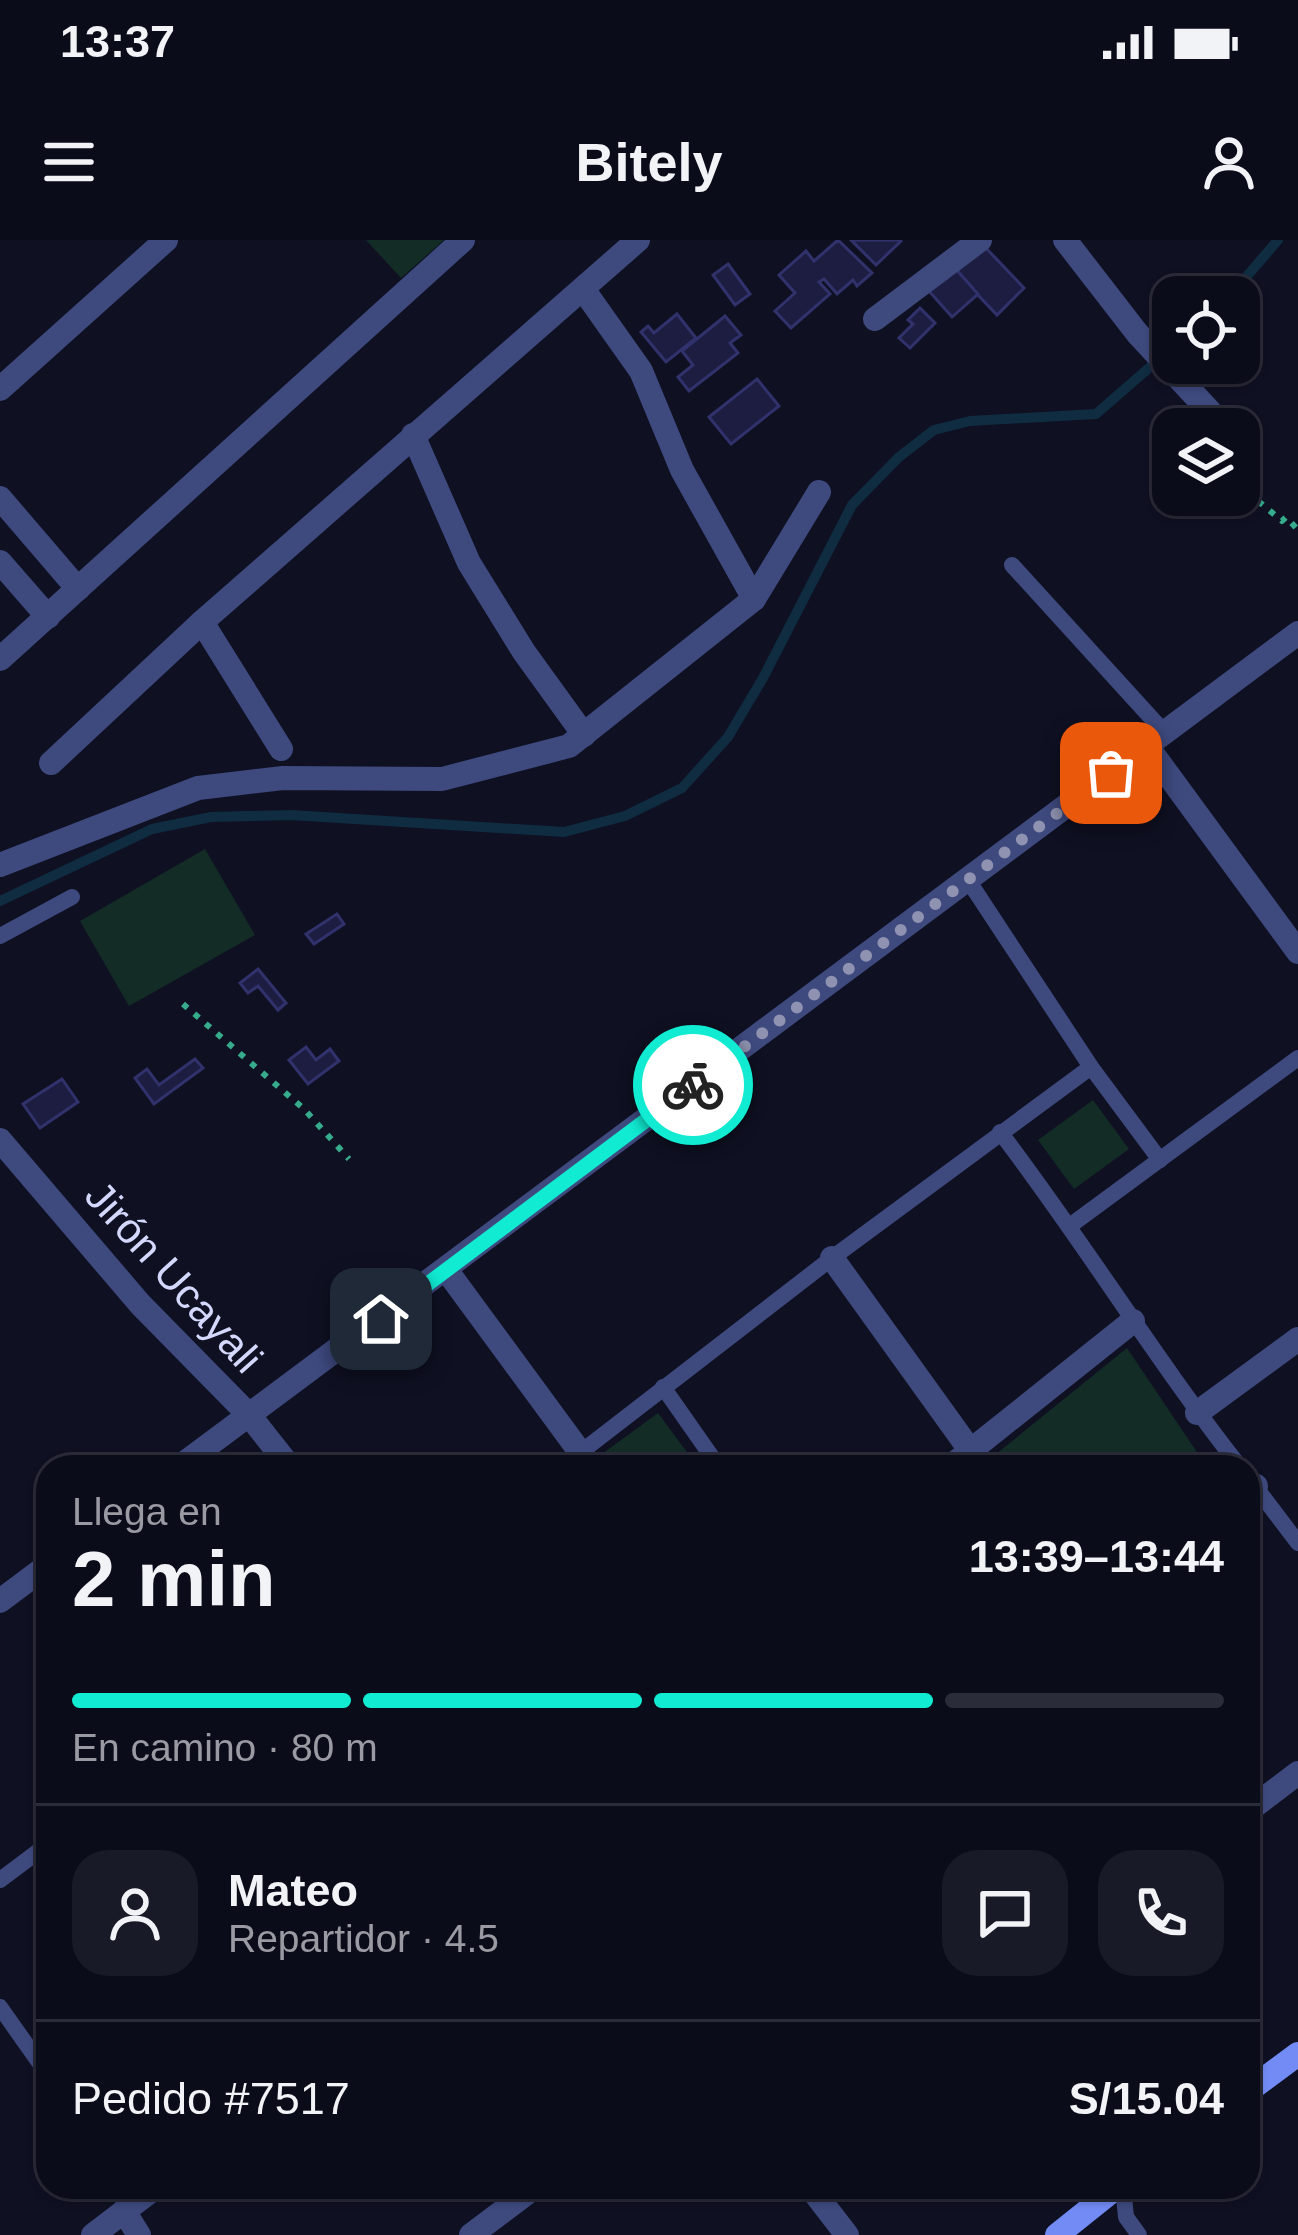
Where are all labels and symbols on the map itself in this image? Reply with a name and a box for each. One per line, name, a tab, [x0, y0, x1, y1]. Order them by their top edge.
pin	[1060, 722, 1162, 824]
courier	[633, 1025, 753, 1145]
street label: Jirón Ucayali	[76, 1172, 272, 1382]
pin	[330, 1268, 432, 1370]

